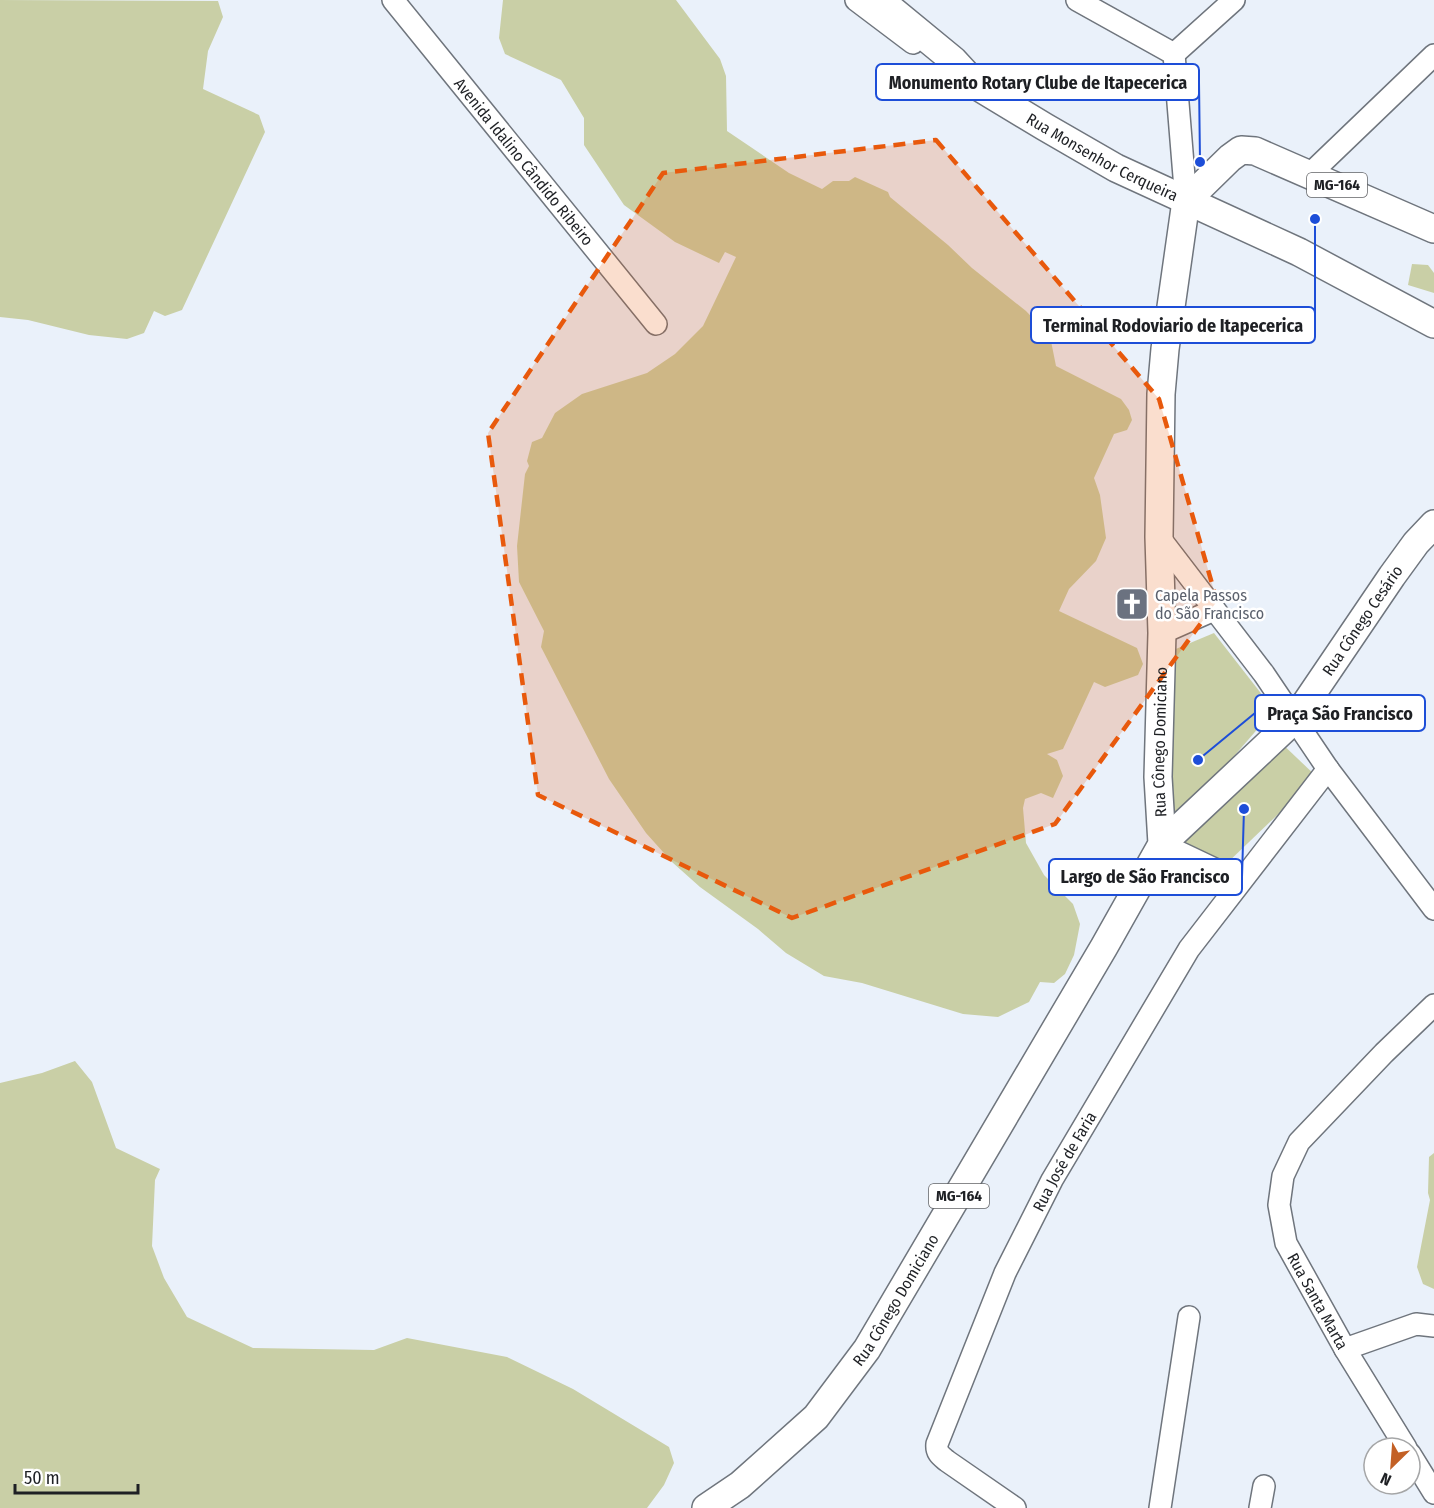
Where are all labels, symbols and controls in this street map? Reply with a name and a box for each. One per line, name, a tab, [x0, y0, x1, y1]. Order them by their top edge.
callout: Monumento Rotary Clube de Itapecerica	[876, 64, 1199, 100]
text: Monumento Rotary Clube de Itapecerica	[889, 72, 1187, 94]
street label: Avenida Idalino Cândido Ribeiro	[450, 74, 597, 249]
street label: Rua Monsenhor Cerqueira	[1023, 109, 1181, 205]
road number: MG-164	[1307, 173, 1367, 197]
callout: Terminal Rodoviario de Itapecerica	[1031, 307, 1315, 343]
text: Terminal Rodoviario de Itapecerica	[1043, 315, 1303, 337]
street label: Rua Cônego Cesário	[1318, 562, 1407, 679]
church icon: Capela Passos do São Francisco	[1114, 586, 1150, 622]
place label: Capela Passos do São Francisco	[1155, 586, 1264, 623]
street label: Rua Cônego Domiciano	[1149, 667, 1171, 818]
callout: Praça São Francisco	[1255, 695, 1425, 731]
text: Praça São Francisco	[1267, 703, 1413, 725]
callout: Largo de São Francisco	[1049, 859, 1242, 895]
text: Largo de São Francisco	[1060, 866, 1230, 888]
street label: Rua José de Faria	[1029, 1108, 1101, 1214]
road number: MG-164	[929, 1184, 989, 1208]
street label: Rua Cônego Domiciano	[849, 1231, 943, 1370]
street label: Rua Santa Marta	[1283, 1250, 1352, 1353]
north arrow	[1362, 1436, 1422, 1496]
scale bar	[15, 1457, 138, 1495]
text: 50 m	[24, 1467, 60, 1489]
text: N	[1378, 1469, 1394, 1490]

